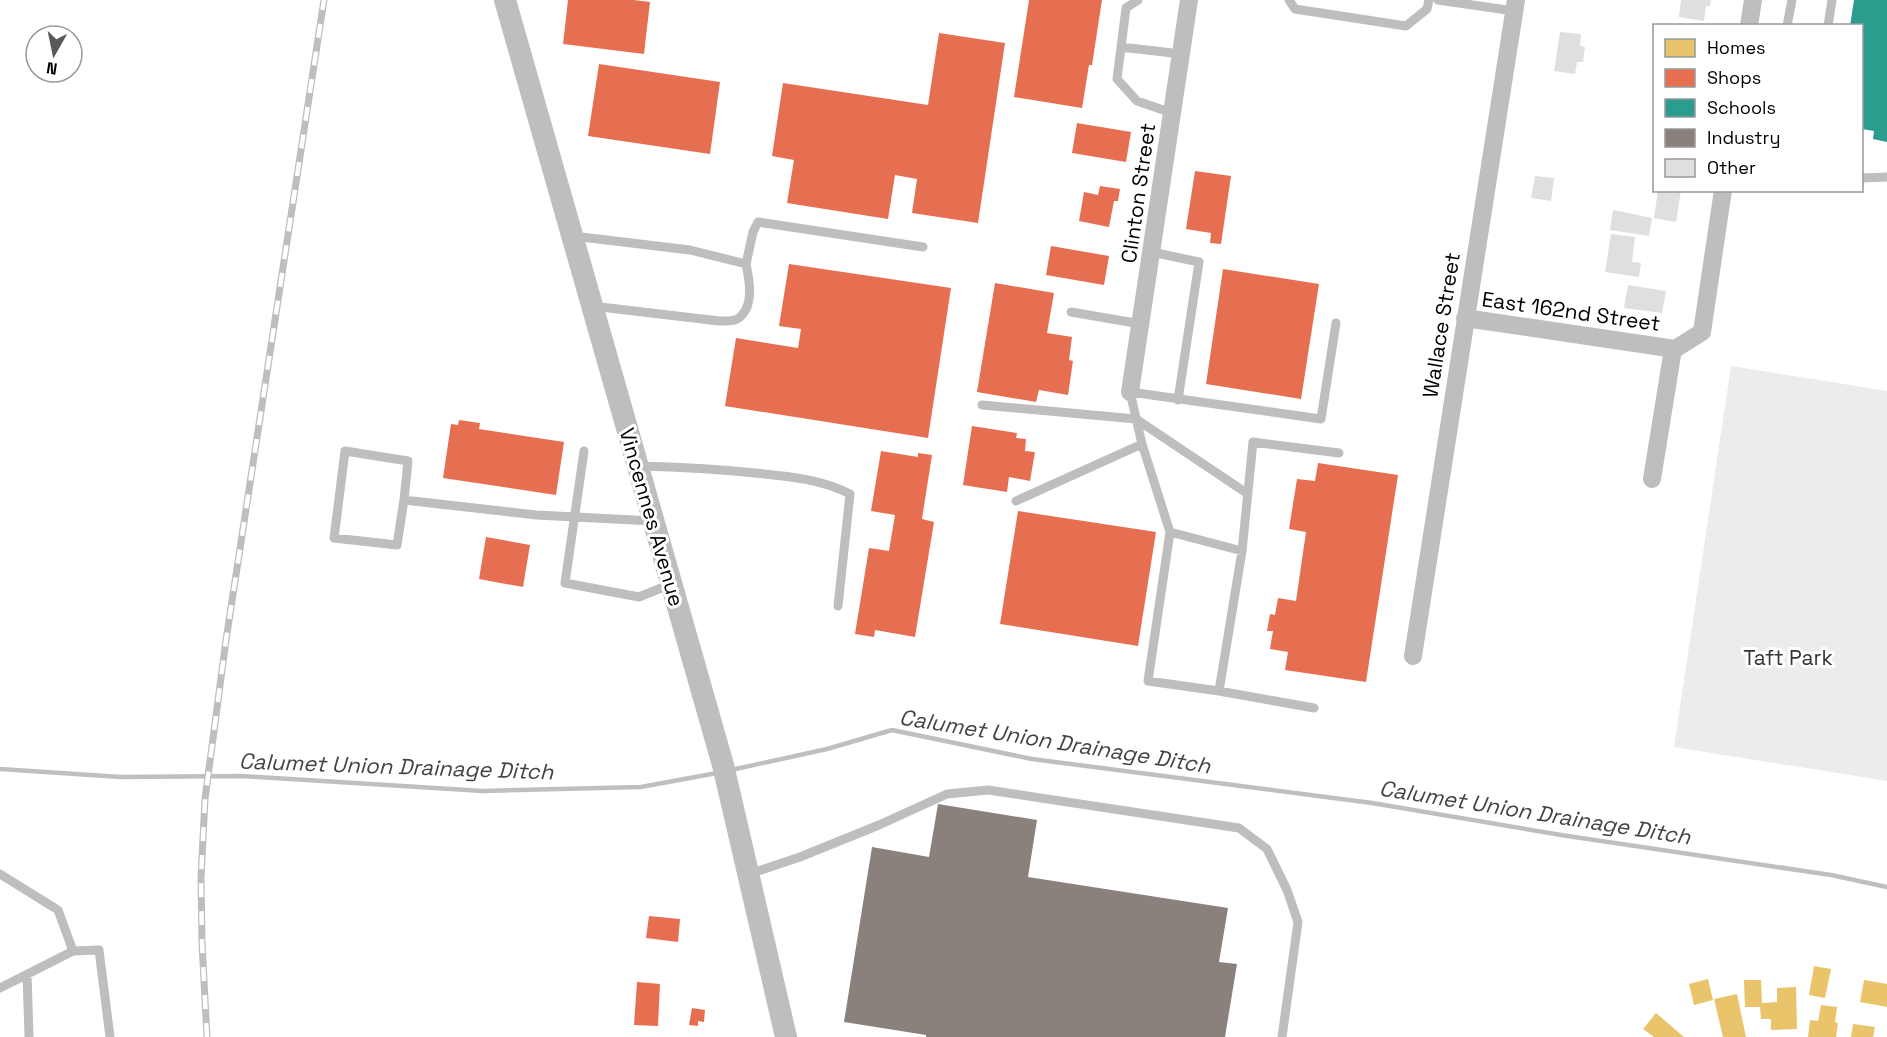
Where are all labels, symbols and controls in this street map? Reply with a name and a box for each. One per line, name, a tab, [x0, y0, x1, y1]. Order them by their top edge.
north arrow	[24, 24, 84, 84]
legend	[1653, 24, 1863, 192]
text: Homes	[1707, 36, 1766, 59]
text: N	[45, 57, 59, 80]
text: Shops	[1707, 66, 1761, 89]
text: Schools	[1707, 96, 1776, 119]
street label: Clinton Street	[1115, 121, 1161, 265]
text: Industry	[1707, 126, 1780, 149]
text: Other	[1707, 156, 1756, 179]
street label: Wallace Street	[1416, 250, 1466, 400]
street label: East 162nd Street	[1480, 285, 1662, 337]
street label: Vincennes Avenue	[614, 425, 690, 609]
park label: Taft Park	[1743, 644, 1833, 671]
water label: Calumet Union Drainage Ditch	[897, 703, 1213, 780]
water label: Calumet Union Drainage Ditch	[238, 747, 554, 786]
water label: Calumet Union Drainage Ditch	[1377, 774, 1693, 851]

